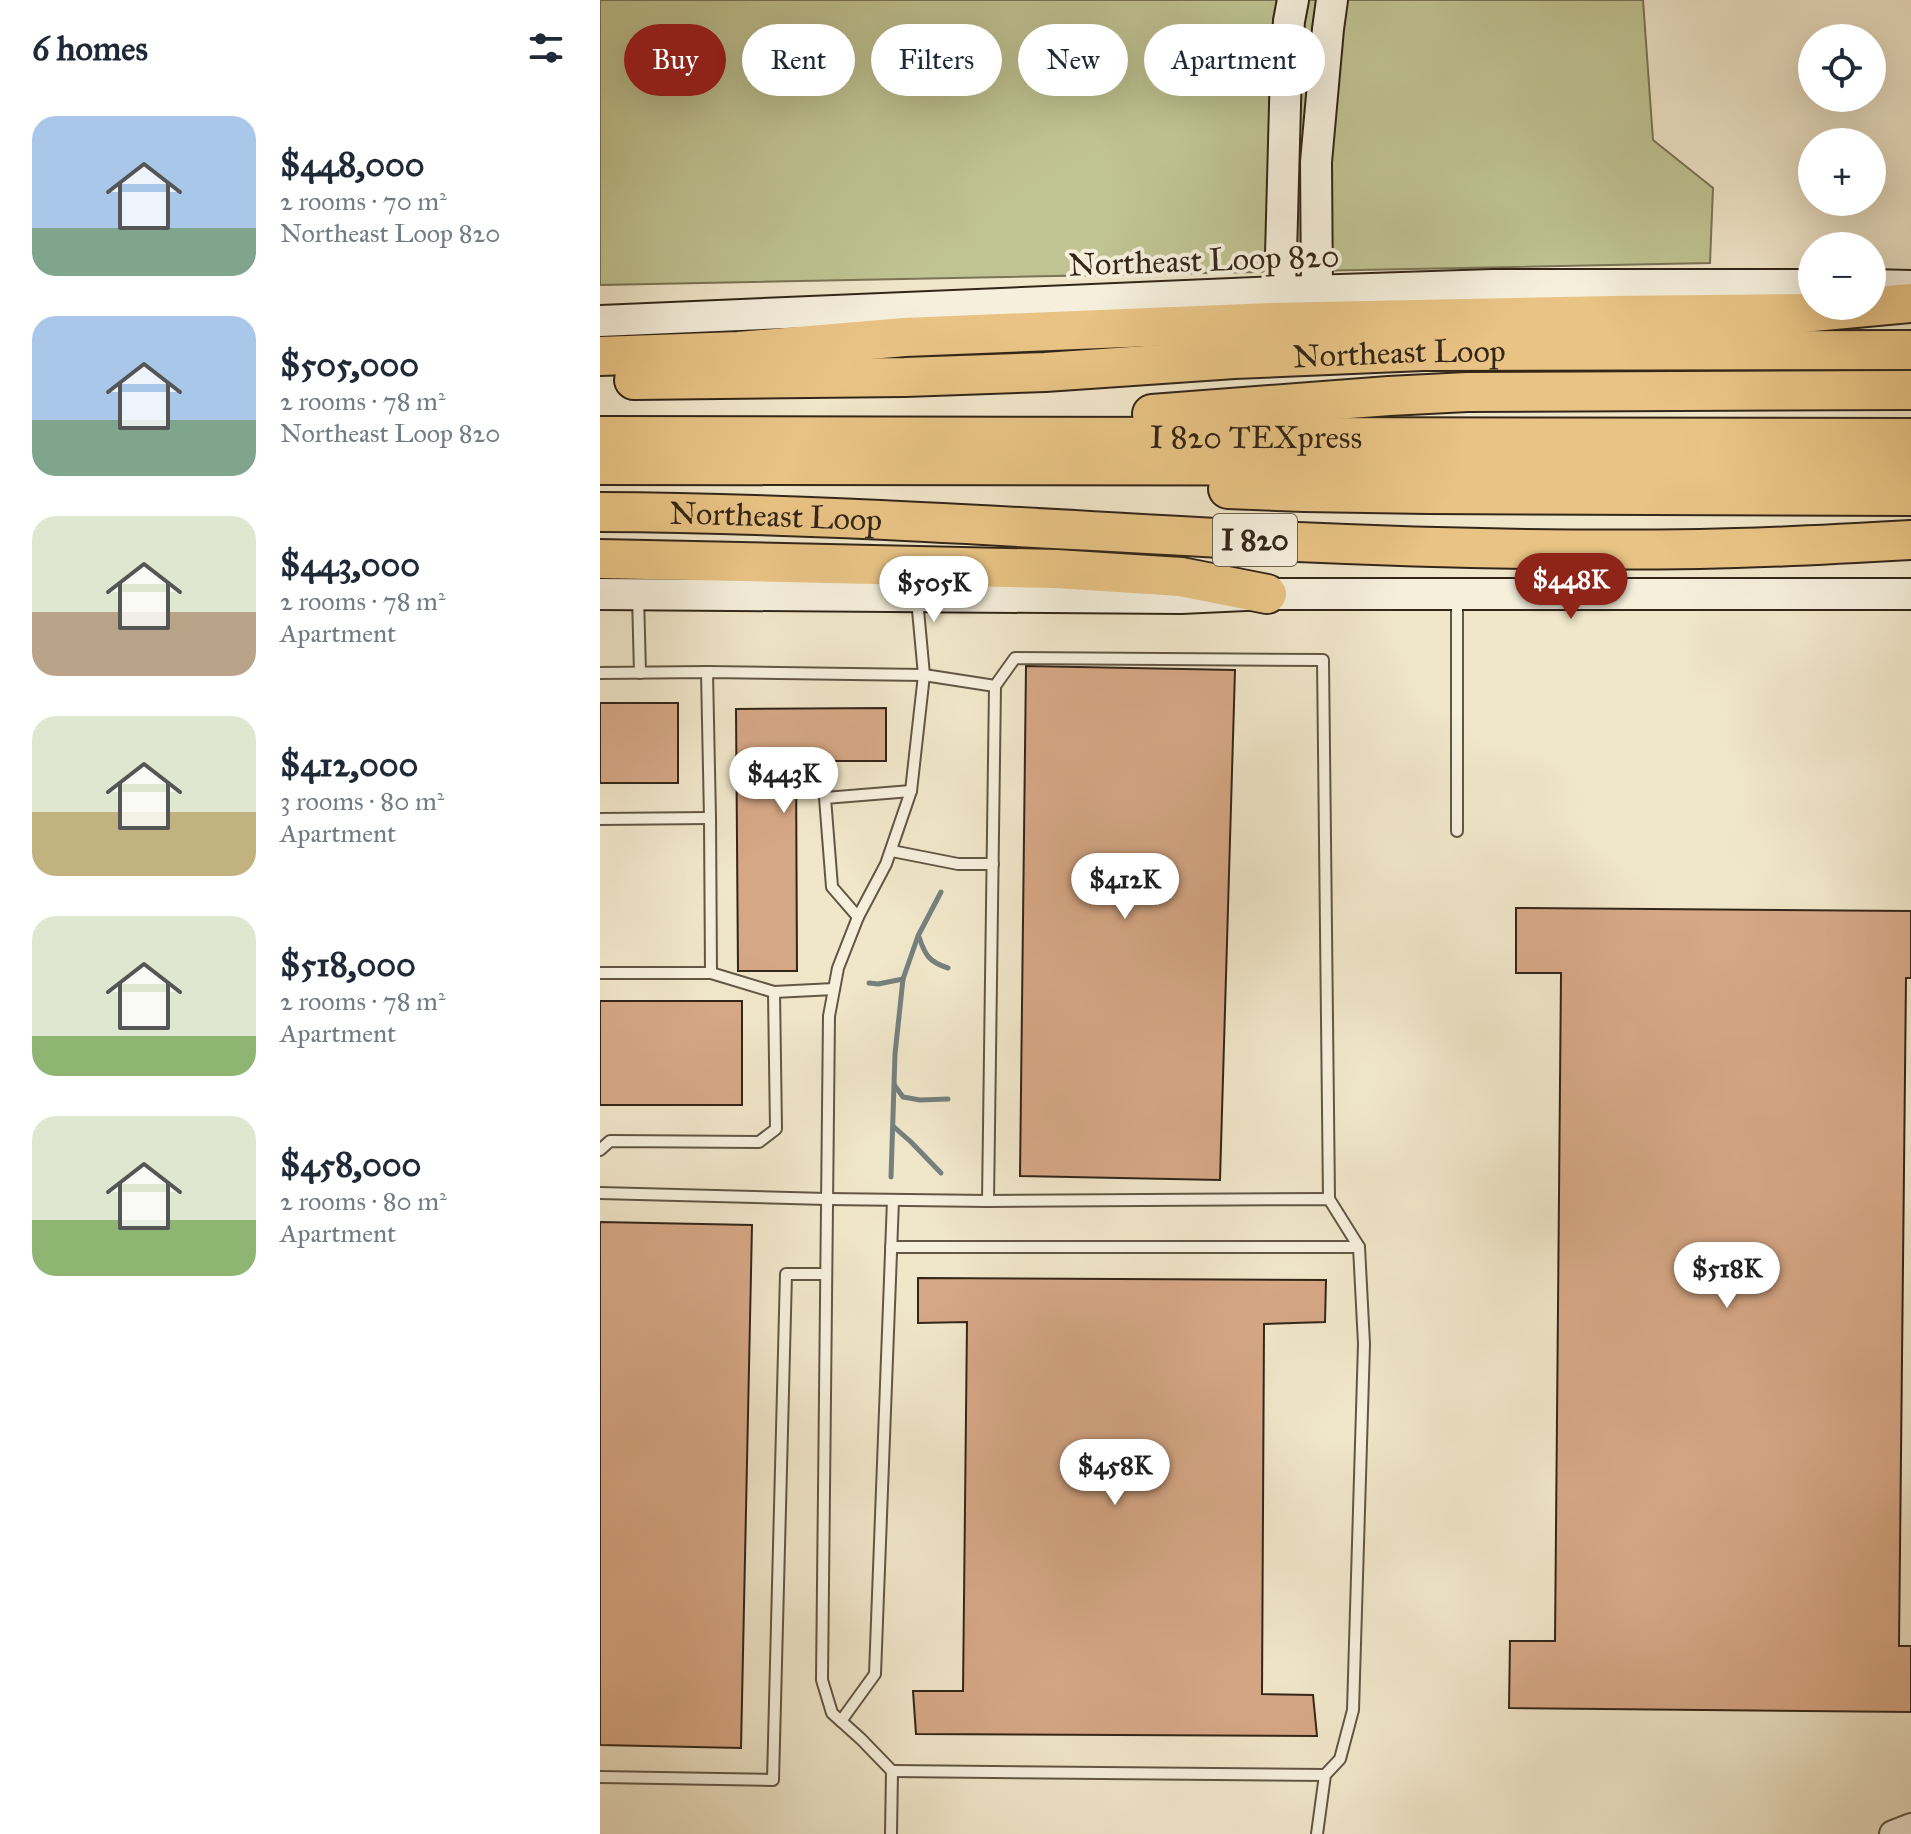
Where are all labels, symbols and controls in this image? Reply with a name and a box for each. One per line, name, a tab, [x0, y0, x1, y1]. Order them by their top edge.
chip: Buy	[624, 24, 726, 96]
chip: Rent	[742, 24, 855, 96]
chip: Filters	[871, 24, 1002, 96]
chip: New	[1018, 24, 1128, 96]
chip: Apartment	[1144, 24, 1325, 96]
map controls	[1798, 24, 1886, 320]
button: locate	[1798, 24, 1886, 112]
icon: filters	[524, 26, 568, 70]
text: 6 homes	[32, 28, 148, 69]
button: +	[1798, 128, 1886, 216]
text: $448,000	[280, 144, 425, 185]
icon: home	[96, 148, 192, 244]
text: 2 rooms · 70 m²	[280, 185, 447, 217]
text: Northeast Loop 820	[280, 217, 500, 249]
button: −	[1798, 232, 1886, 320]
street label: Northeast Loop 820	[1068, 236, 1340, 285]
street label: Northeast Loop	[1292, 332, 1506, 376]
text: $505,000	[280, 344, 419, 385]
icon: home	[96, 348, 192, 444]
text: 2 rooms · 78 m²	[280, 385, 445, 417]
text: Northeast Loop 820	[280, 417, 500, 449]
street label: I 820 TEXpress	[1150, 418, 1362, 457]
street label: Northeast Loop	[669, 494, 883, 540]
road number: I 820	[1213, 514, 1297, 566]
text: $443,000	[280, 544, 420, 585]
icon: home	[96, 548, 192, 644]
pin: $448K	[1515, 553, 1627, 621]
pin: $505K	[878, 556, 990, 624]
text: $448K	[1533, 563, 1609, 595]
text: $505K	[897, 566, 971, 598]
text: 2 rooms · 78 m²	[280, 585, 445, 617]
text: Apartment	[280, 617, 396, 649]
text: $412,000	[280, 744, 418, 785]
pin: $443K	[728, 747, 840, 815]
icon: home	[96, 748, 192, 844]
text: $443K	[747, 757, 821, 789]
text: 3 rooms · 80 m²	[280, 785, 444, 817]
text: Apartment	[280, 817, 396, 849]
pin: $412K	[1069, 853, 1181, 921]
text: $412K	[1089, 863, 1161, 895]
text: $518,000	[280, 944, 416, 985]
icon: home	[96, 948, 192, 1044]
text: 2 rooms · 78 m²	[280, 985, 445, 1017]
text: Apartment	[280, 1017, 396, 1049]
text: $458,000	[280, 1144, 421, 1185]
icon: home	[96, 1148, 192, 1244]
text: 2 rooms · 80 m²	[280, 1185, 447, 1217]
text: Apartment	[280, 1217, 396, 1249]
pin: $518K	[1671, 1242, 1783, 1310]
text: $518K	[1692, 1252, 1762, 1284]
pin: $458K	[1059, 1439, 1171, 1507]
text: $458K	[1078, 1449, 1152, 1481]

